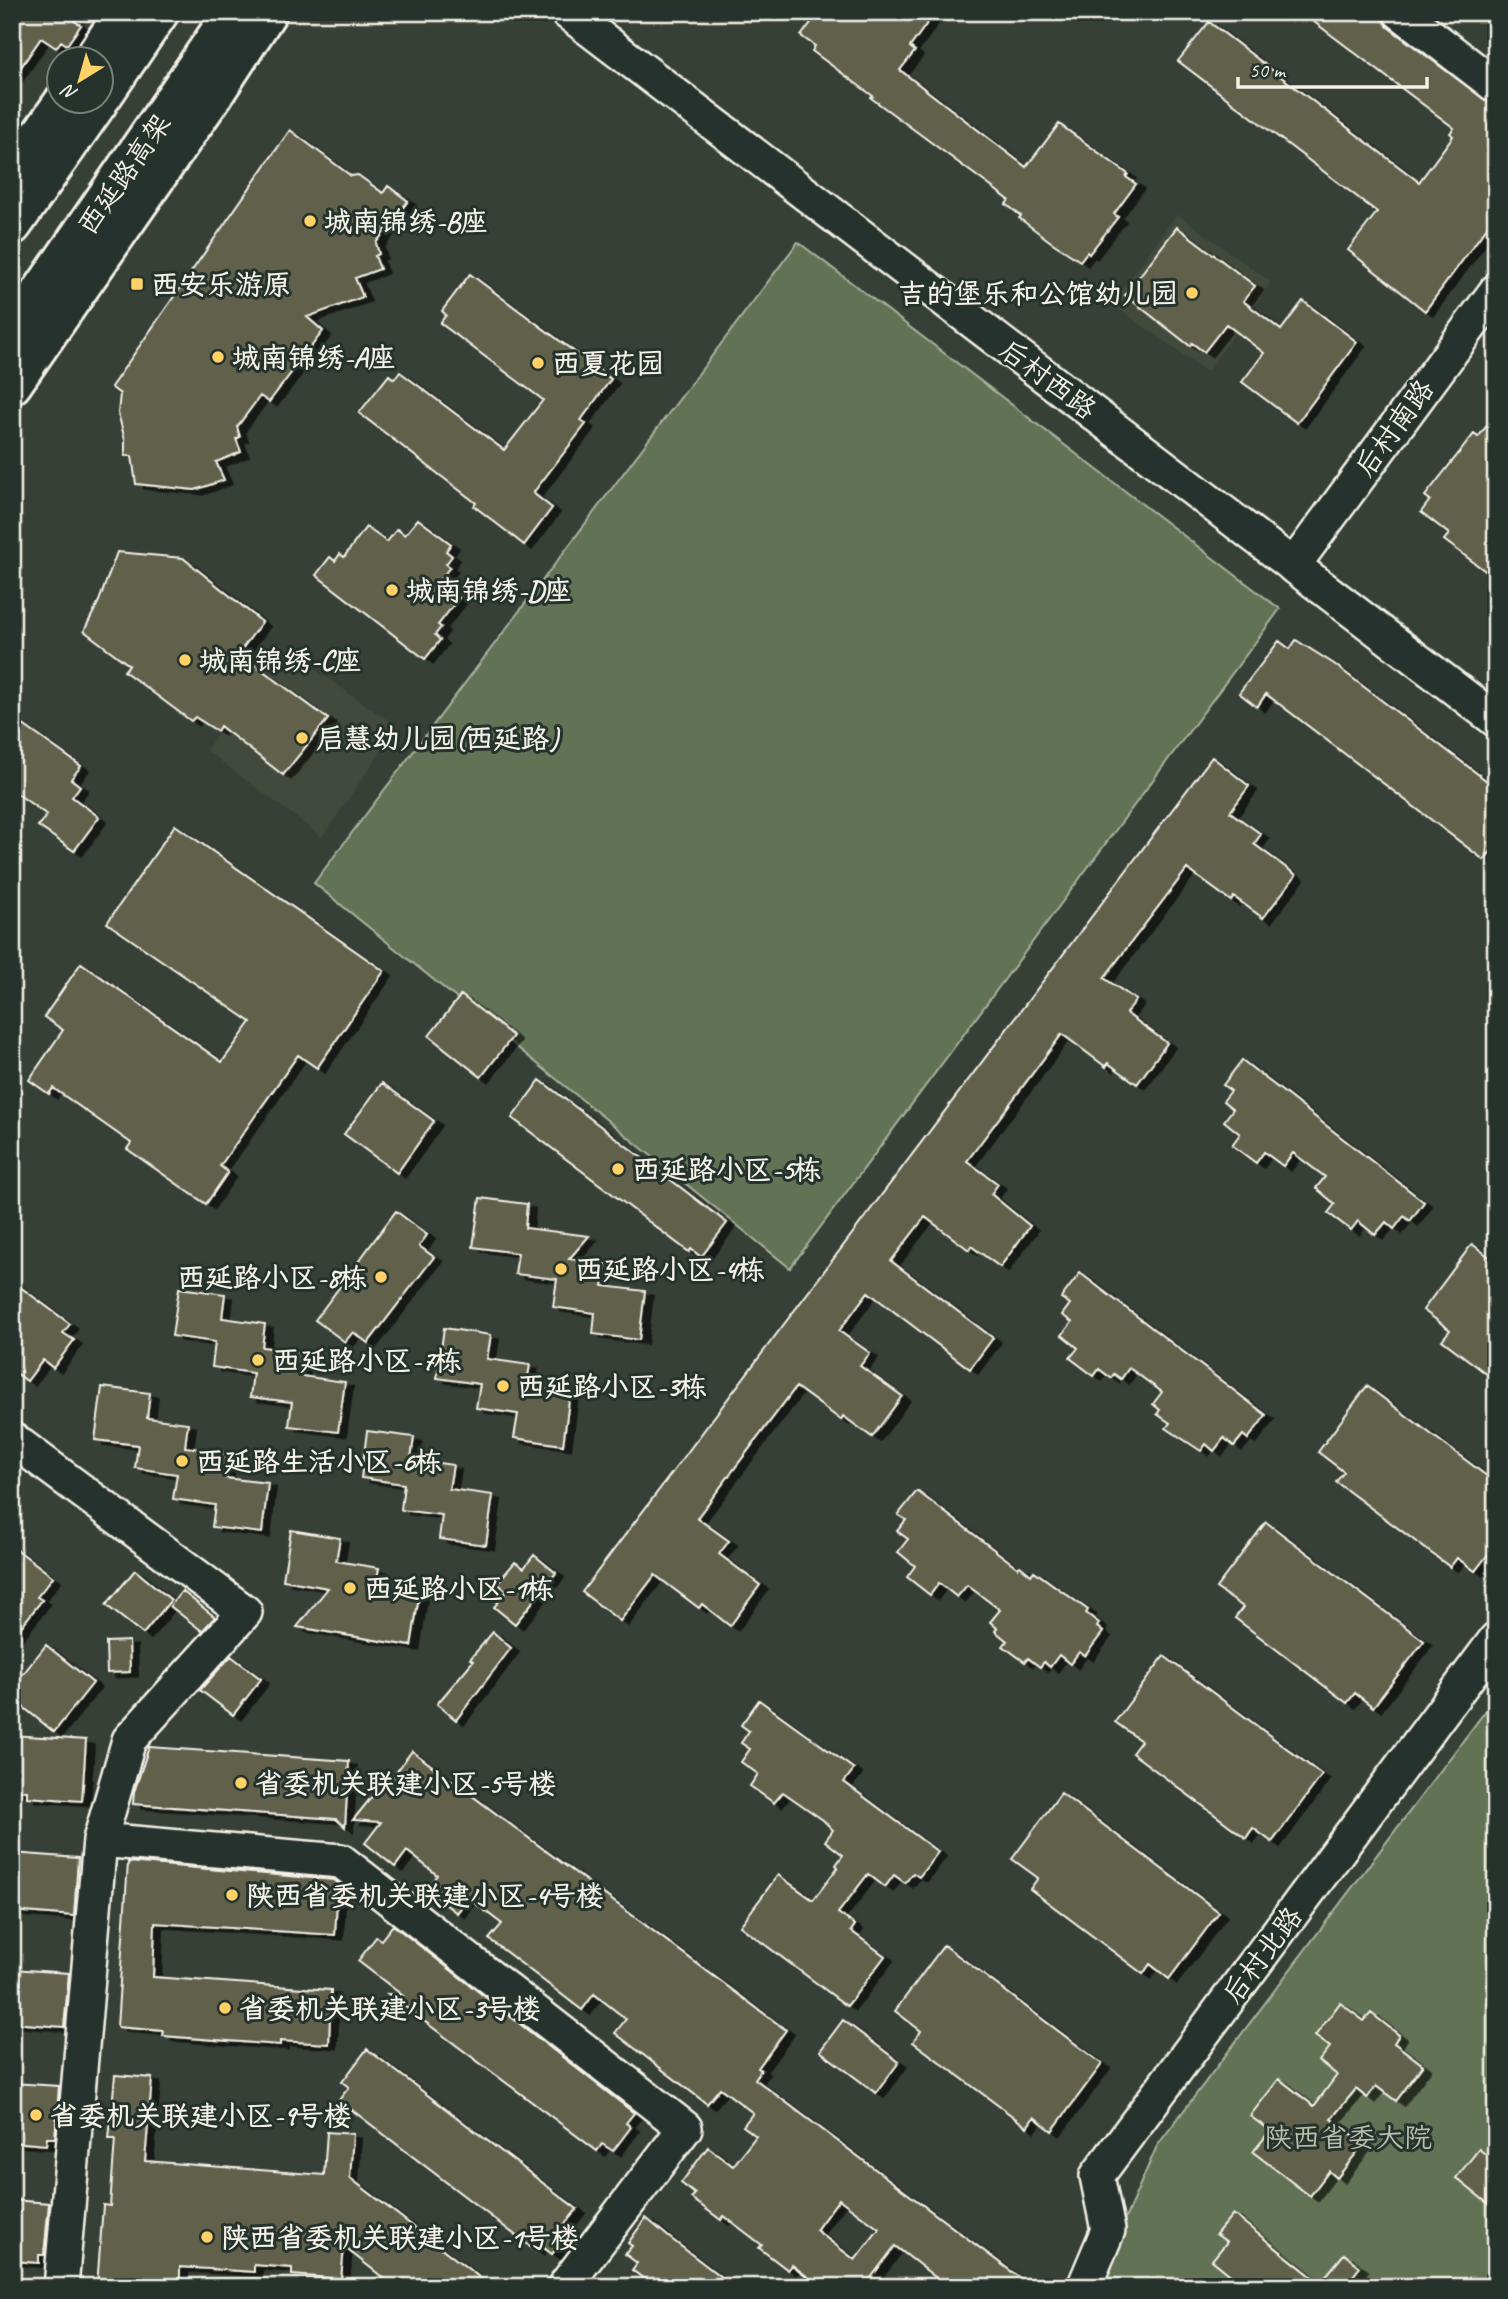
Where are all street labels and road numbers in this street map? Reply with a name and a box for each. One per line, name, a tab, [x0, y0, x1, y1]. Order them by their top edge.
street label: 西延路高架	[70, 107, 178, 241]
street label: 后村西路	[993, 331, 1103, 427]
street label: 后村南路	[1347, 372, 1441, 484]
street label: 后村北路	[1214, 1900, 1310, 2010]

